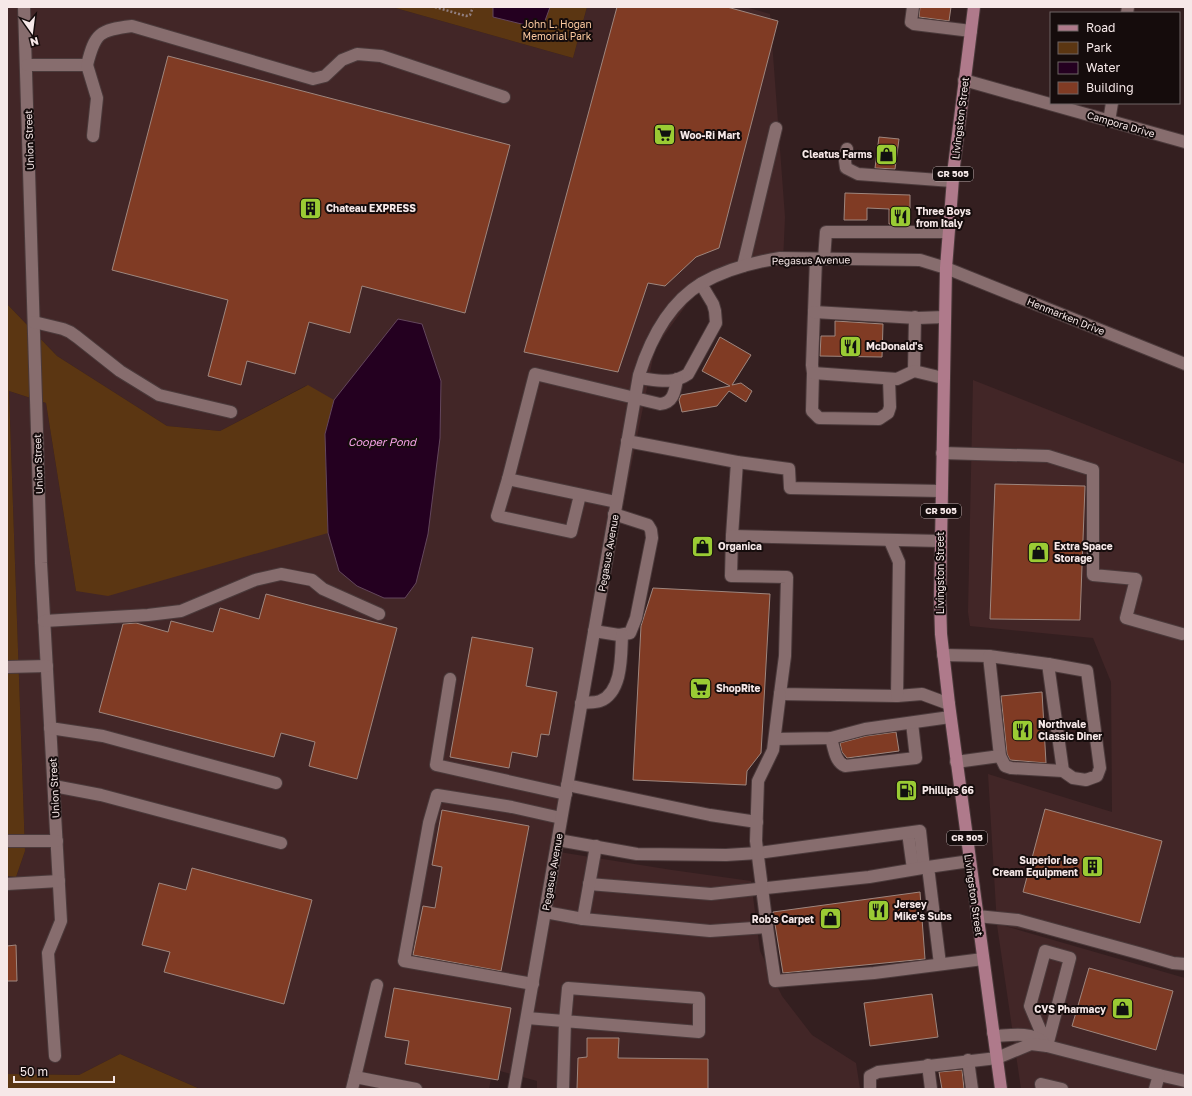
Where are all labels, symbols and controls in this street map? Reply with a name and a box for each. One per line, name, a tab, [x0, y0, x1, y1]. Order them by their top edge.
north arrow	[12, 12, 52, 52]
legend	[1050, 12, 1180, 104]
park label: John L. Hogan Memorial Park	[522, 18, 592, 42]
text: Road	[1086, 20, 1115, 35]
text: N	[29, 35, 40, 50]
text: Park	[1086, 40, 1112, 55]
text: Water	[1086, 60, 1120, 75]
street label: Livingston Street	[949, 76, 971, 160]
text: Building	[1086, 80, 1134, 95]
street label: Campora Drive	[1086, 109, 1157, 139]
street label: Union Street	[22, 110, 36, 170]
supermarket icon: Woo-Ri Mart	[652, 122, 678, 148]
place label: Woo-Ri Mart	[680, 129, 740, 141]
shop icon: Cleatus Farms	[874, 141, 900, 167]
place label: Cleatus Farms	[802, 148, 872, 160]
road number: CR 505	[933, 167, 973, 181]
building icon: Chateau EXPRESS	[298, 195, 324, 221]
place label: Chateau EXPRESS	[326, 202, 416, 214]
restaurant icon: Three Boys from Italy	[887, 204, 913, 230]
place label: Three Boys from Italy	[916, 205, 971, 229]
street label: Pegasus Avenue	[772, 253, 851, 267]
street label: Henmarken Drive	[1025, 295, 1107, 337]
restaurant icon: McDonald's	[838, 333, 864, 359]
place label: McDonald's	[866, 340, 923, 352]
street label: Union Street	[31, 434, 45, 494]
water label: Cooper Pond	[348, 435, 417, 449]
road number: CR 505	[921, 504, 961, 518]
street label: Pegasus Avenue	[595, 513, 621, 593]
street label: Livingston Street	[934, 532, 946, 614]
shop icon: Organica	[690, 533, 716, 559]
shop icon: Extra Space Storage	[1025, 539, 1051, 565]
place label: Organica	[718, 540, 762, 552]
place label: Extra Space Storage	[1054, 540, 1113, 564]
supermarket icon: ShopRite	[688, 675, 714, 701]
place label: ShopRite	[716, 682, 761, 694]
restaurant icon: Northvale Classic Diner	[1010, 717, 1036, 743]
place label: Northvale Classic Diner	[1038, 718, 1102, 742]
street label: Union Street	[46, 758, 62, 818]
fuel station icon: Phillips 66	[894, 777, 920, 803]
place label: Phillips 66	[922, 784, 974, 796]
road number: CR 505	[947, 831, 987, 845]
street label: Pegasus Avenue	[539, 832, 565, 912]
street label: Livingston Street	[962, 853, 986, 937]
building icon: Superior Ice Cream Equipment	[1080, 853, 1106, 879]
place label: Superior Ice Cream Equipment	[992, 854, 1078, 878]
restaurant icon: Jersey Mike's Subs	[866, 897, 892, 923]
place label: Jersey Mike's Subs	[894, 898, 952, 922]
shop icon: Rob's Carpet	[817, 906, 843, 932]
place label: Rob's Carpet	[752, 913, 814, 925]
shop icon: CVS Pharmacy	[1109, 996, 1135, 1022]
place label: CVS Pharmacy	[1034, 1003, 1106, 1015]
scale bar	[14, 1058, 114, 1084]
text: 50 m	[20, 1064, 48, 1079]

